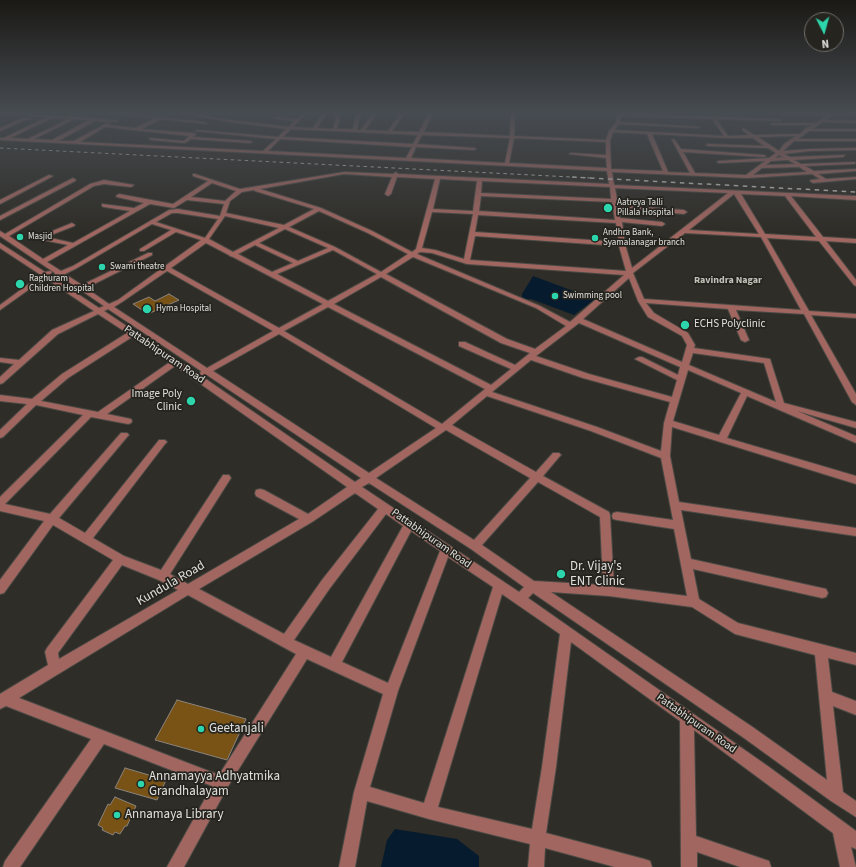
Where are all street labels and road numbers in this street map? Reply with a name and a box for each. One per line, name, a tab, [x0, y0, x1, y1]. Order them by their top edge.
street label: Pattabhipuram Road	[121, 323, 207, 387]
street label: Pattabhipuram Road	[388, 506, 474, 572]
street label: Kundula Road	[134, 558, 208, 610]
street label: Pattabhipuram Road	[653, 691, 739, 757]

